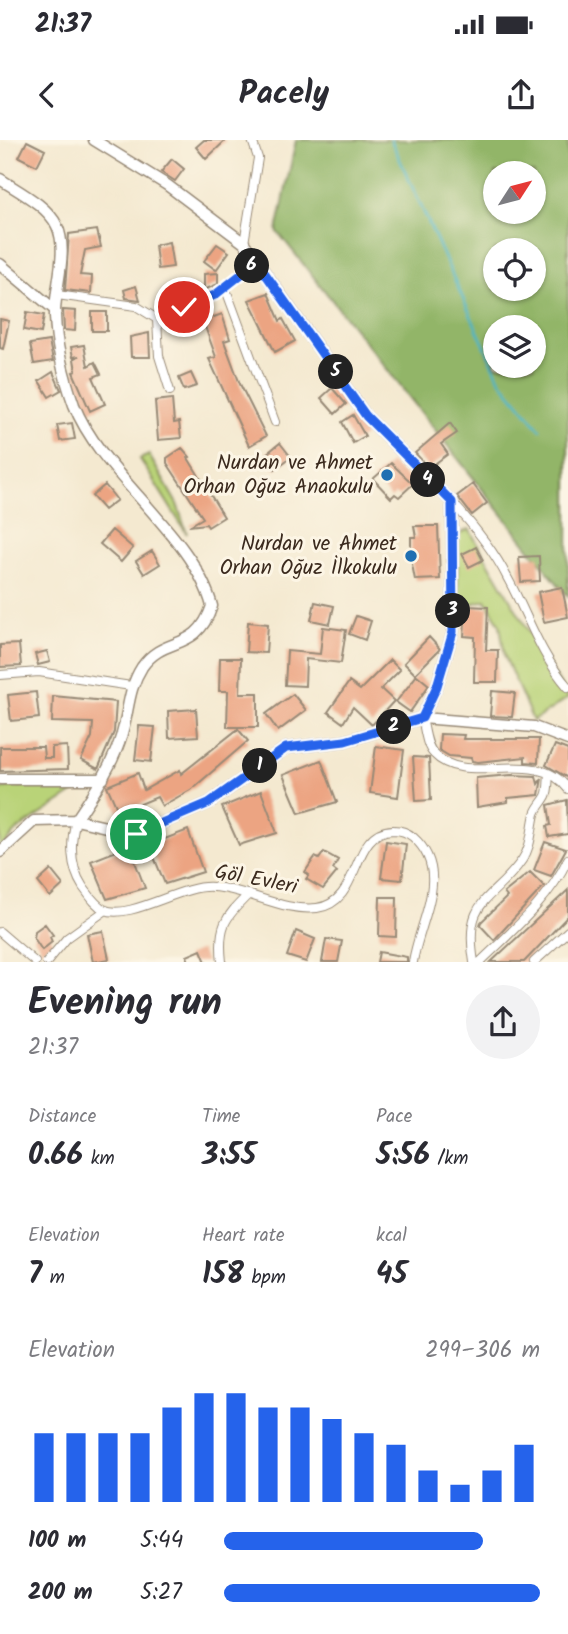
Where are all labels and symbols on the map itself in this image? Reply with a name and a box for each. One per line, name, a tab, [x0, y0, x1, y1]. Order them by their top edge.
north arrow	[483, 161, 546, 224]
pin: 6	[234, 248, 270, 284]
pin	[154, 277, 214, 337]
pin: 5	[318, 355, 354, 390]
place label: Nurdan ve Ahmet Orhan Oğuz Anaokulu	[183, 447, 374, 504]
pin: 4	[410, 462, 446, 498]
marker: Nurdan ve Ahmet Orhan Oğuz Anaokulu	[379, 467, 395, 483]
place label: Nurdan ve Ahmet Orhan Oğuz İlkokulu	[220, 528, 398, 585]
marker: Nurdan ve Ahmet Orhan Oğuz İlkokulu	[403, 548, 419, 564]
pin: 3	[435, 594, 470, 629]
pin: 2	[376, 710, 412, 744]
pin: 1	[243, 748, 278, 784]
pin	[106, 804, 166, 864]
street label: Göl Evleri	[212, 856, 301, 904]

